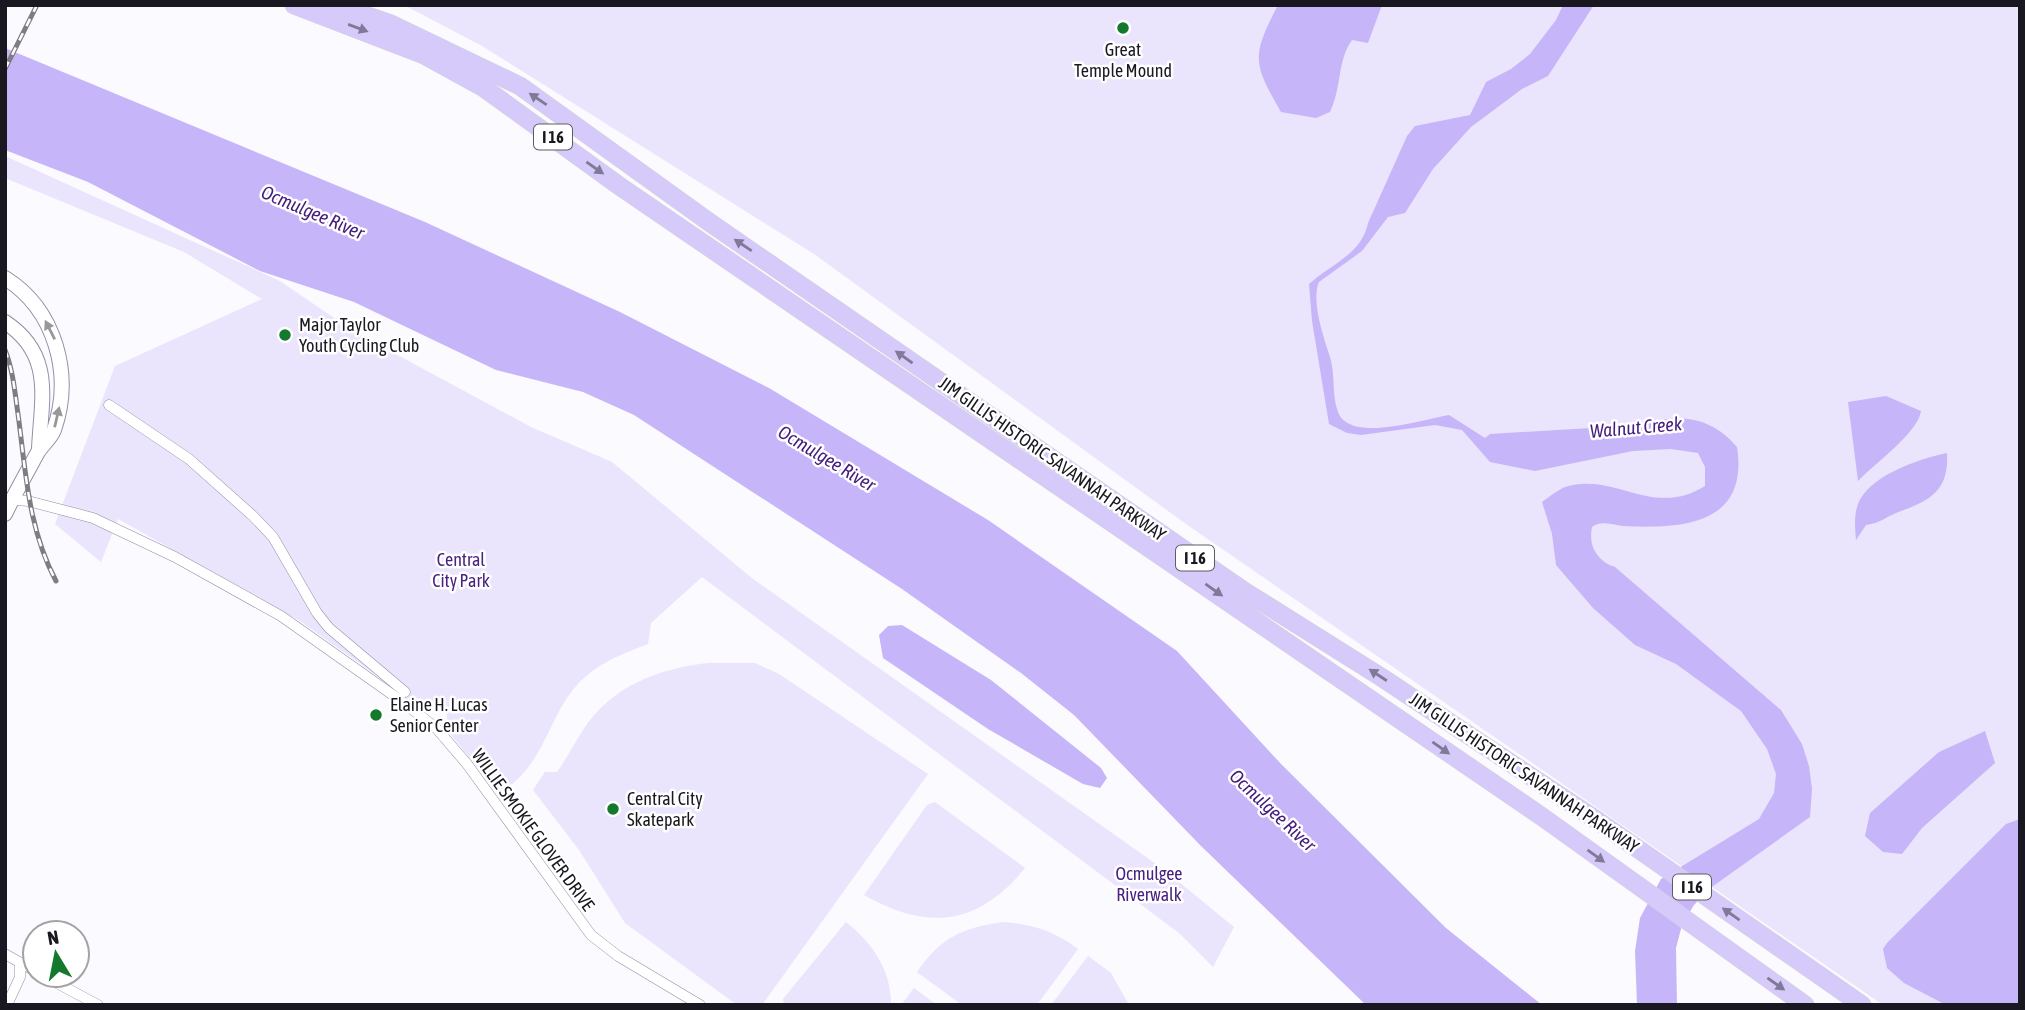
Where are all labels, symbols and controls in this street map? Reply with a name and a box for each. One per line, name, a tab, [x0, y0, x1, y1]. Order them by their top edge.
marker: Great Temple Mound	[1115, 20, 1131, 36]
one-way arrow	[348, 23, 369, 34]
place label: Great Temple Mound	[1074, 39, 1172, 81]
one-way arrow	[529, 92, 547, 106]
road number: I 16	[534, 125, 572, 150]
one-way arrow	[586, 161, 604, 175]
water label: Ocmulgee River	[258, 180, 369, 244]
one-way arrow	[734, 238, 752, 252]
place label: Major Taylor Youth Cycling Club	[299, 314, 419, 356]
one-way arrow	[44, 320, 55, 340]
marker: Major Taylor Youth Cycling Club	[277, 327, 293, 343]
one-way arrow	[895, 351, 914, 364]
street label: JIM GILLIS HISTORIC SAVANNAH PARKWAY	[935, 372, 1170, 545]
one-way arrow	[51, 406, 62, 428]
water label: Walnut Creek	[1589, 412, 1684, 442]
water label: Ocmulgee River	[774, 420, 881, 496]
road number: I 16	[1176, 545, 1214, 570]
park label: Central City Park	[432, 549, 490, 591]
one-way arrow	[1204, 583, 1223, 596]
one-way arrow	[1368, 669, 1388, 682]
street label: JIM GILLIS HISTORIC SAVANNAH PARKWAY	[1406, 688, 1643, 857]
place label: Elaine H. Lucas Senior Center	[390, 694, 488, 736]
marker: Elaine H. Lucas Senior Center	[368, 707, 384, 723]
one-way arrow	[1431, 741, 1451, 754]
street label: WILLIE SMOKIE GLOVER DRIVE	[468, 745, 599, 915]
water label: Ocmulgee River	[1225, 765, 1322, 856]
place label: Central City Skatepark	[627, 788, 703, 830]
marker: Central City Skatepark	[605, 801, 621, 817]
one-way arrow	[1587, 849, 1605, 863]
park label: Ocmulgee Riverwalk	[1116, 863, 1182, 905]
road number: I 16	[1673, 874, 1711, 900]
one-way arrow	[1722, 907, 1740, 921]
north arrow	[21, 919, 91, 989]
text: N	[46, 925, 60, 949]
one-way arrow	[1767, 977, 1785, 991]

